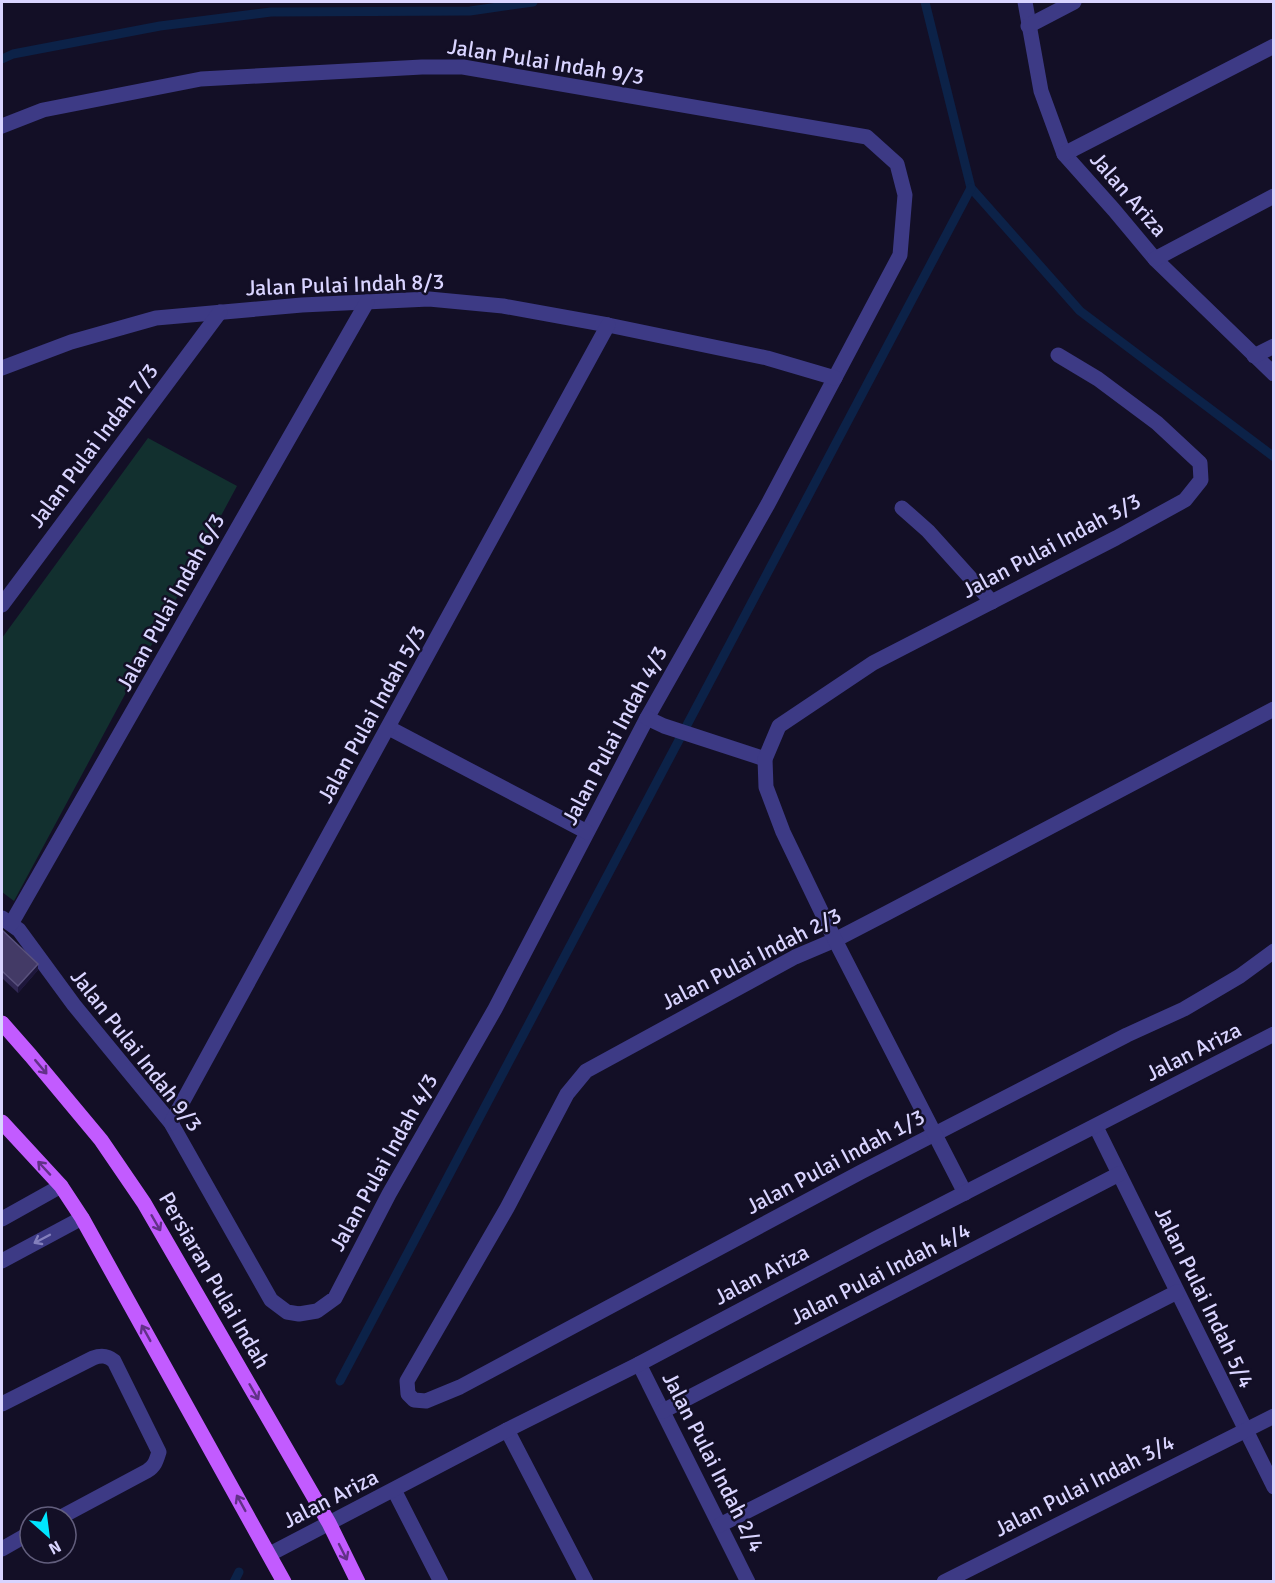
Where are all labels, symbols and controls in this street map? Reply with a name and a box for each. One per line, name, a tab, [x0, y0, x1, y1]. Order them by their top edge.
street label: Jalan Pulai Indah 9/3	[446, 33, 646, 90]
street label: Jalan Ariza	[1084, 146, 1173, 242]
street label: Jalan Pulai Indah 8/3	[245, 268, 445, 301]
street label: Jalan Pulai Indah 7/3	[23, 358, 164, 533]
street label: Jalan Pulai Indah 3/3	[957, 487, 1145, 604]
street label: Jalan Pulai Indah 6/3	[110, 509, 230, 696]
street label: Jalan Pulai Indah 5/3	[311, 621, 431, 808]
street label: Jalan Pulai Indah 4/3	[556, 641, 673, 829]
street label: Jalan Pulai Indah 2/3	[657, 901, 846, 1016]
street label: Jalan Pulai Indah 9/3	[65, 964, 208, 1137]
street label: Jalan Ariza	[1141, 1016, 1246, 1087]
one-way arrow	[34, 1059, 47, 1075]
street label: Jalan Pulai Indah 4/3	[323, 1069, 443, 1256]
street label: Jalan Pulai Indah 1/3	[741, 1103, 929, 1220]
one-way arrow	[37, 1160, 51, 1175]
street label: Persiaran Pulai Indah	[153, 1187, 276, 1373]
street label: Jalan Pulai Indah 5/4	[1149, 1202, 1260, 1393]
one-way arrow	[150, 1214, 162, 1231]
street label: Jalan Pulai Indah 4/4	[786, 1216, 975, 1331]
one-way arrow	[33, 1234, 51, 1246]
street label: Jalan Ariza	[709, 1238, 813, 1311]
one-way arrow	[140, 1325, 152, 1342]
street label: Jalan Pulai Indah 2/4	[656, 1368, 771, 1557]
one-way arrow	[248, 1383, 260, 1400]
street label: Jalan Pulai Indah 3/4	[990, 1428, 1179, 1543]
street label: Jalan Ariza	[278, 1463, 383, 1534]
one-way arrow	[235, 1495, 247, 1512]
north arrow	[18, 1505, 78, 1565]
text: N	[45, 1536, 64, 1559]
one-way arrow	[338, 1543, 349, 1561]

